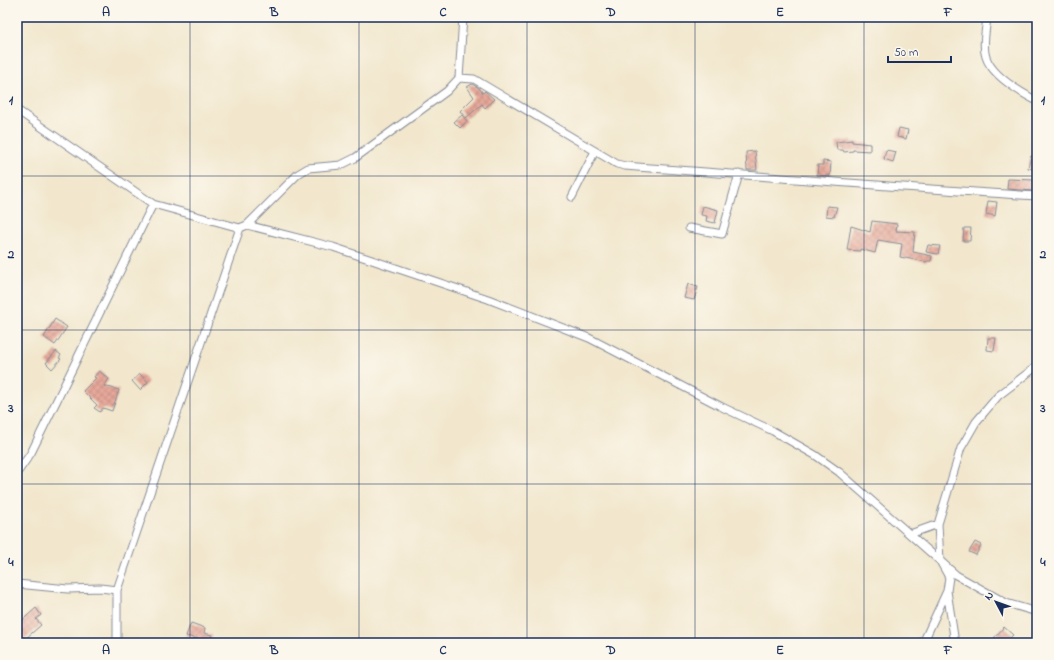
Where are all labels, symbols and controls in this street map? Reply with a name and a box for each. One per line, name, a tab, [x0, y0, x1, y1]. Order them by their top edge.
text: A	[102, 3, 110, 22]
text: B	[269, 3, 279, 22]
text: C	[439, 3, 447, 22]
text: D	[605, 3, 616, 22]
text: E	[776, 3, 784, 22]
text: F	[943, 3, 953, 22]
scale bar	[888, 38, 951, 64]
text: 50 m	[894, 44, 918, 62]
text: 1	[9, 91, 14, 110]
text: 1	[1041, 91, 1046, 110]
text: 2	[7, 245, 15, 264]
text: 2	[1039, 245, 1047, 264]
text: 3	[7, 399, 14, 418]
text: 3	[1039, 399, 1046, 418]
text: 4	[7, 553, 14, 572]
text: 4	[1039, 553, 1046, 572]
north arrow	[976, 582, 1016, 622]
text: N	[981, 588, 998, 604]
text: A	[102, 641, 110, 660]
text: B	[269, 641, 279, 660]
text: C	[439, 641, 447, 660]
text: D	[605, 641, 616, 660]
text: E	[776, 641, 784, 660]
text: F	[943, 641, 953, 660]

